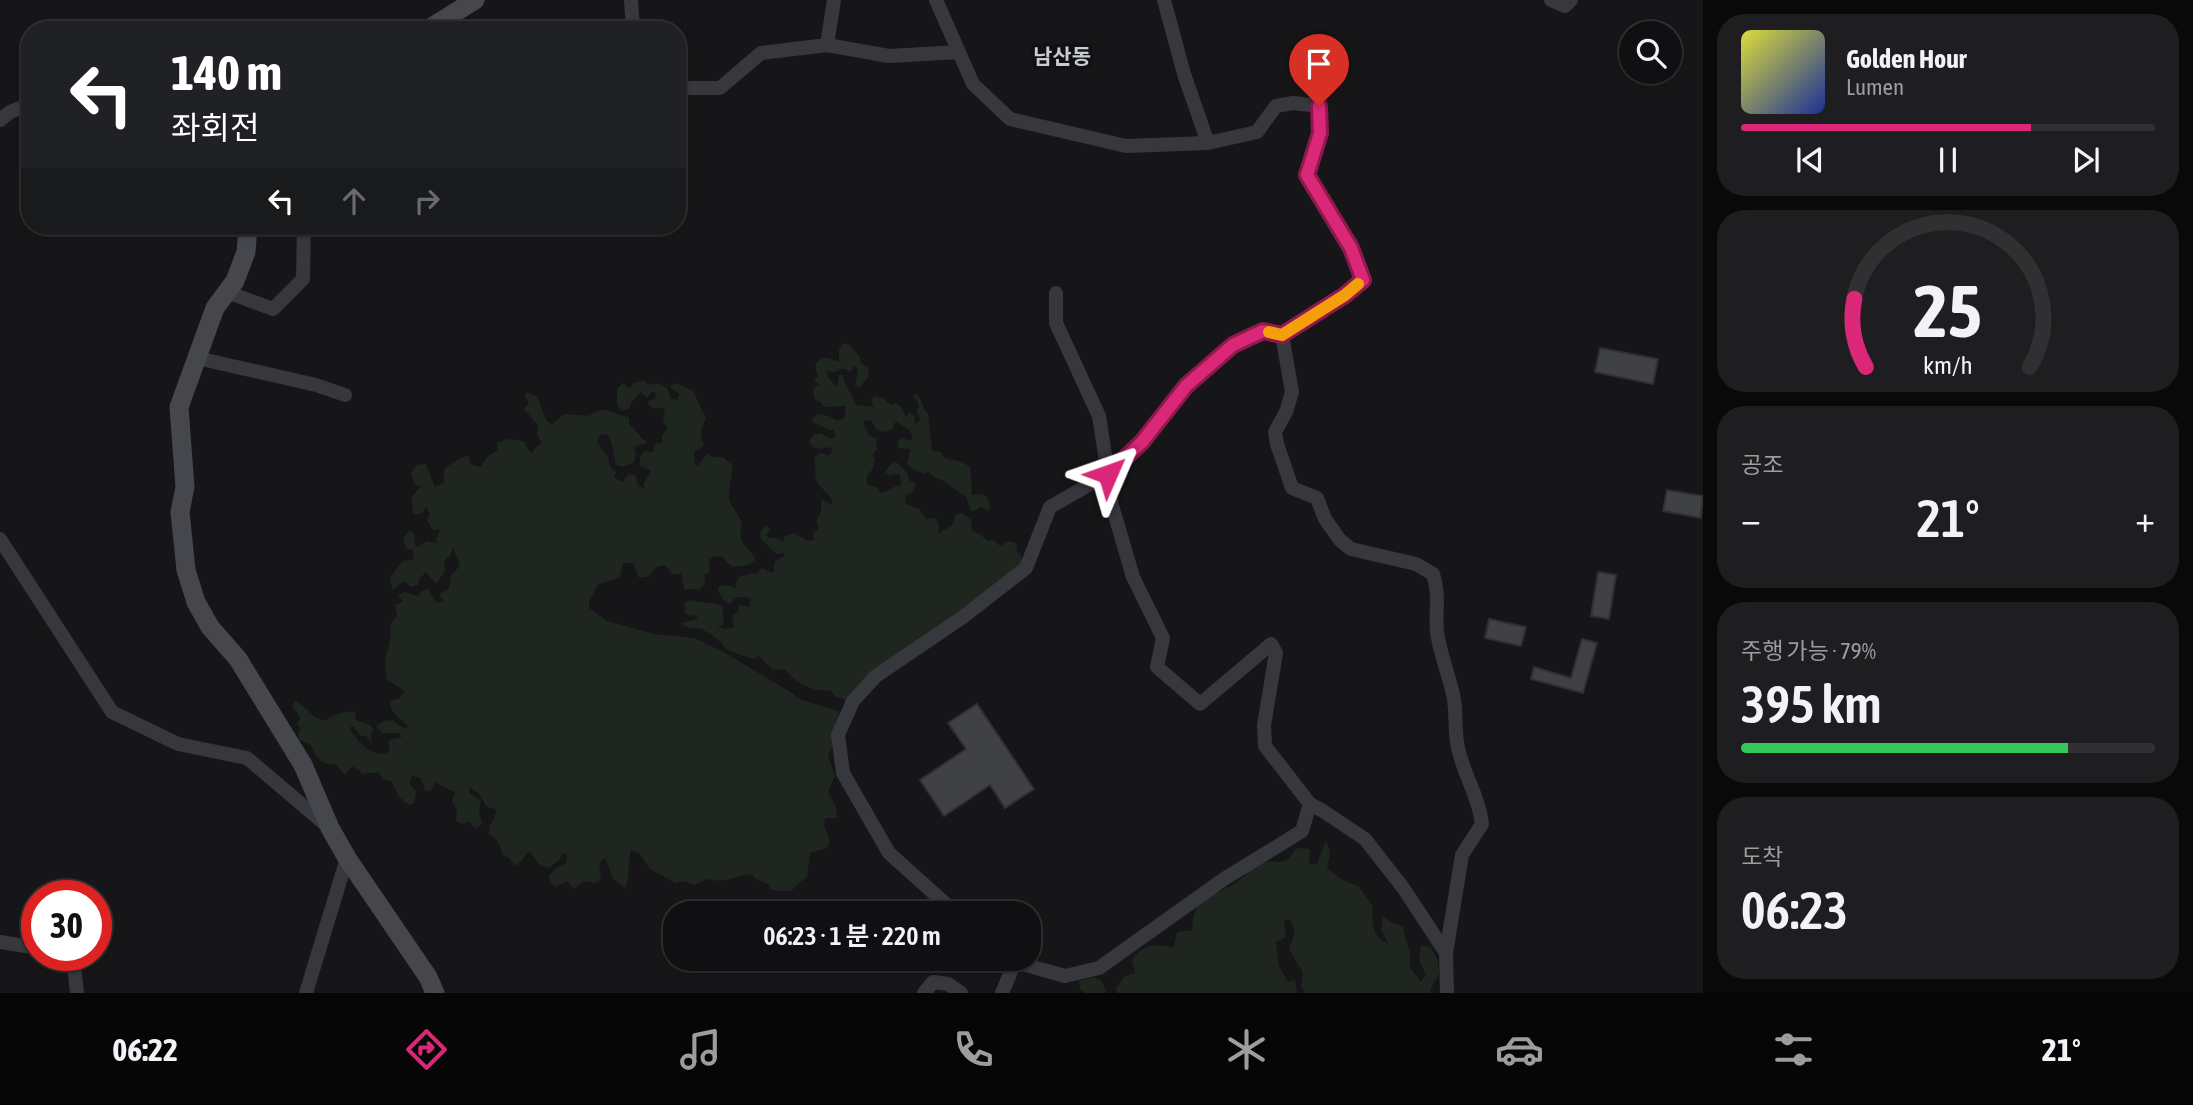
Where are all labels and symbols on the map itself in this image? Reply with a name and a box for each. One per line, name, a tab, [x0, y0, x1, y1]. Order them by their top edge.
pin	[1289, 34, 1349, 106]
district label: 남산동	[1033, 44, 1091, 68]
position arrow	[1071, 437, 1145, 511]
speed limit sign: 30	[21, 880, 112, 971]

